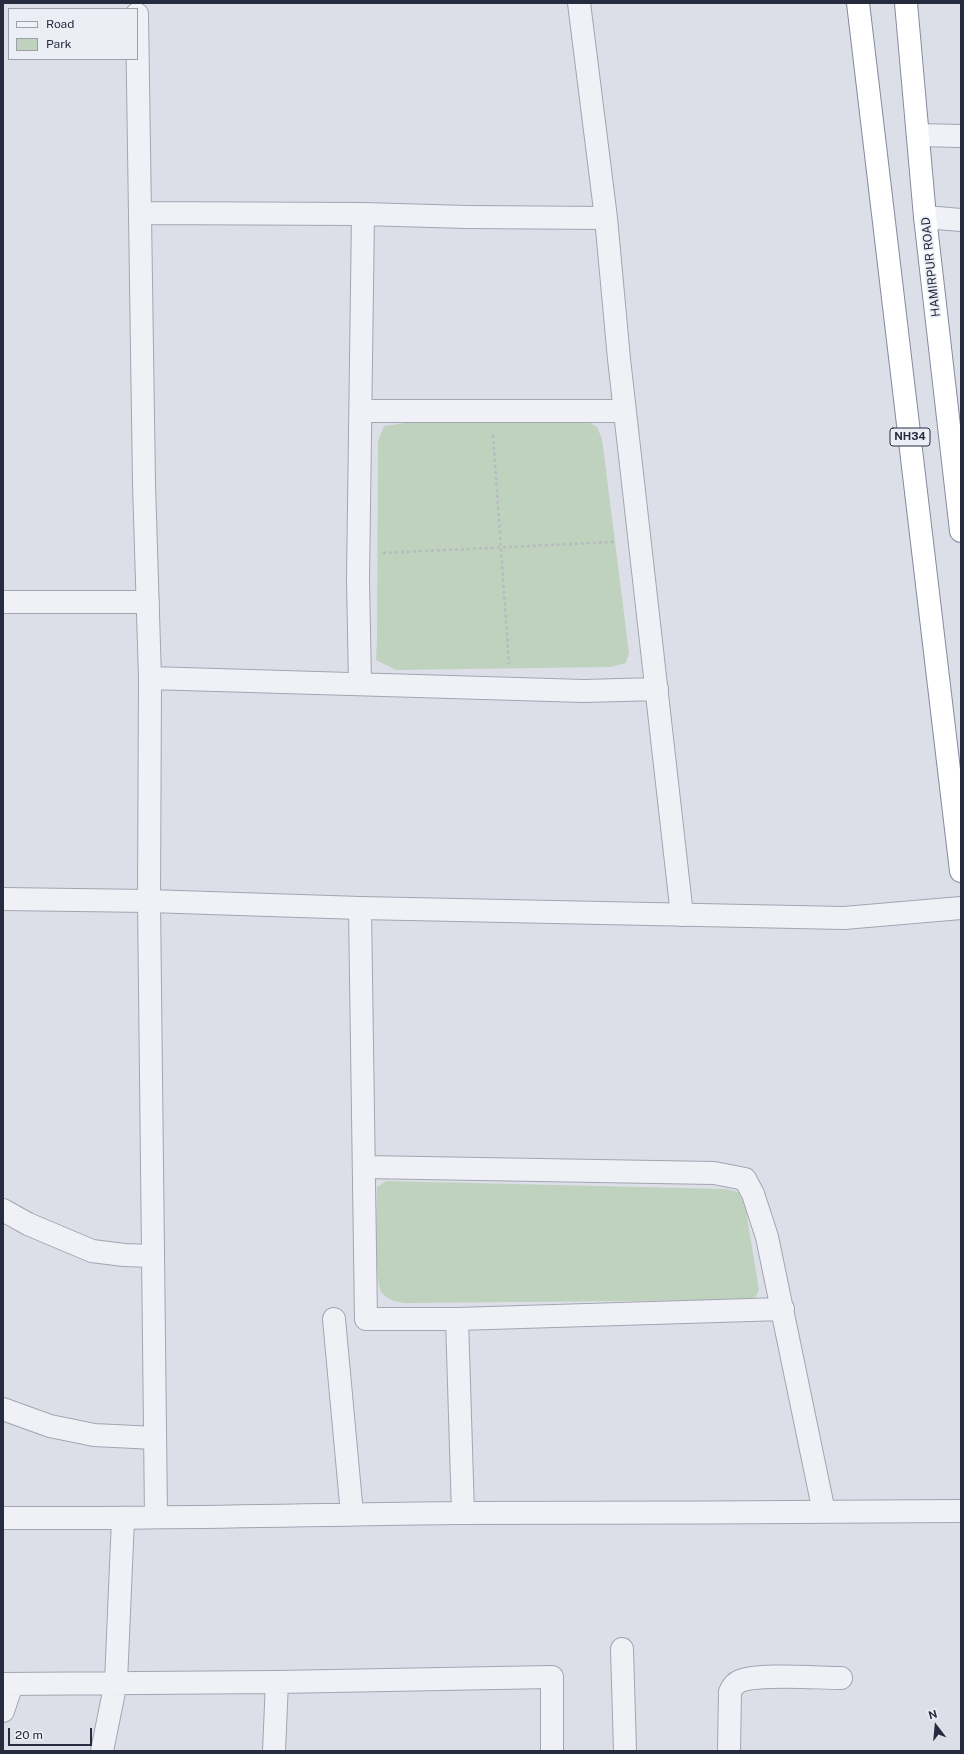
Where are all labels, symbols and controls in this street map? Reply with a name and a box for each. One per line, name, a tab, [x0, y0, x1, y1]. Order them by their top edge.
legend	[8, 8, 138, 60]
text: Road	[46, 17, 74, 31]
text: Park	[46, 37, 72, 51]
street label: HAMIRPUR ROAD	[919, 216, 943, 318]
road number: NH34	[890, 428, 930, 446]
north arrow	[916, 1706, 956, 1746]
text: N	[927, 1708, 938, 1721]
scale bar	[10, 1720, 94, 1746]
text: 20 m	[15, 1728, 43, 1742]

